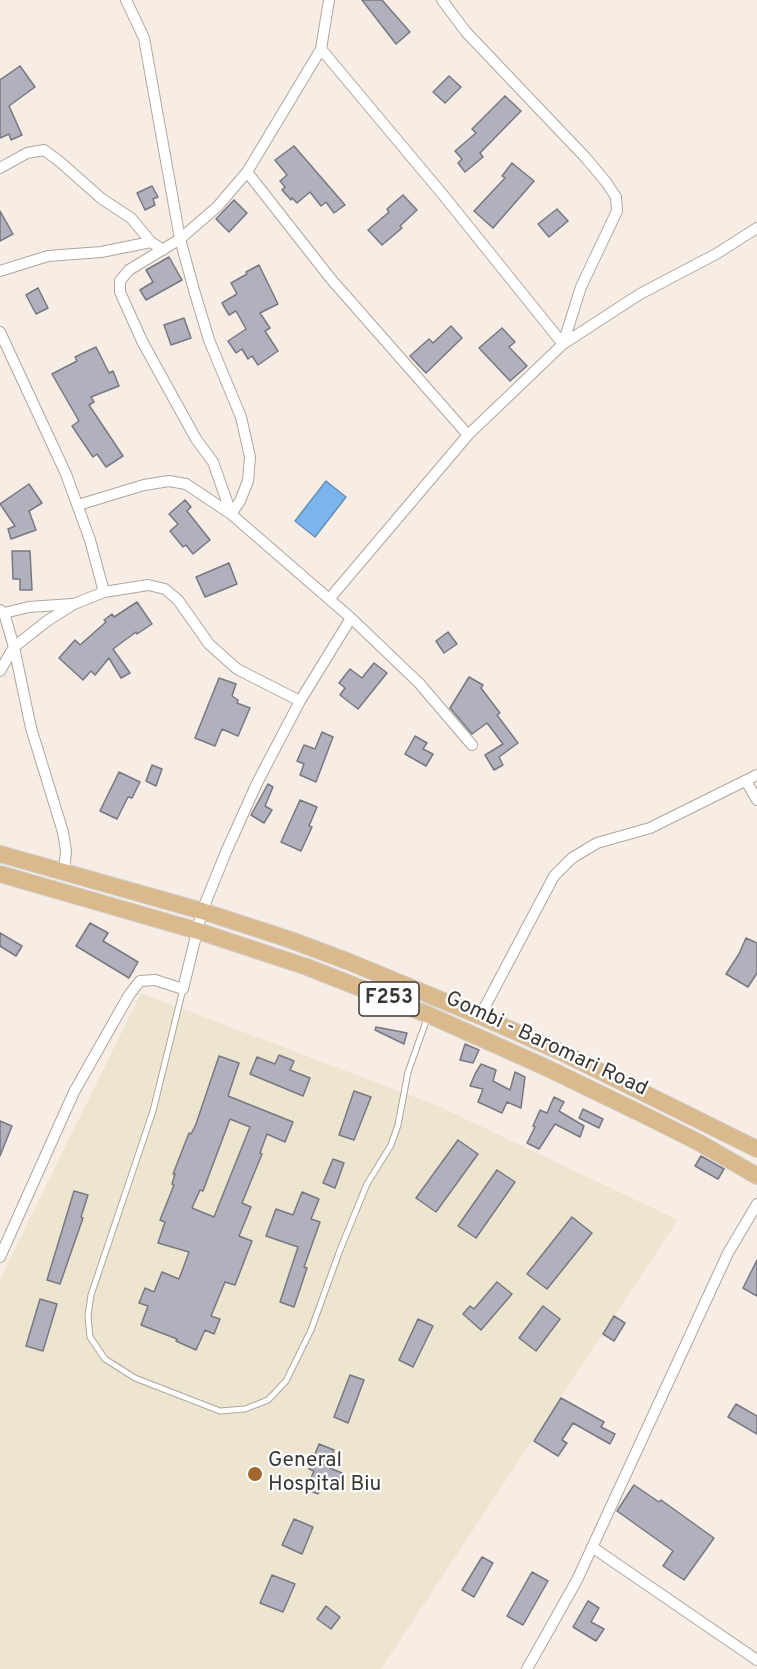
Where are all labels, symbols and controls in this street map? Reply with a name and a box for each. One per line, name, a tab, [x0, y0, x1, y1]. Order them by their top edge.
road number: F253	[359, 982, 419, 1016]
street label: Gombi - Baromari Road	[441, 987, 651, 1103]
place label: General Hospital Biu	[268, 1449, 381, 1499]
marker: General Hospital Biu	[246, 1465, 264, 1483]

